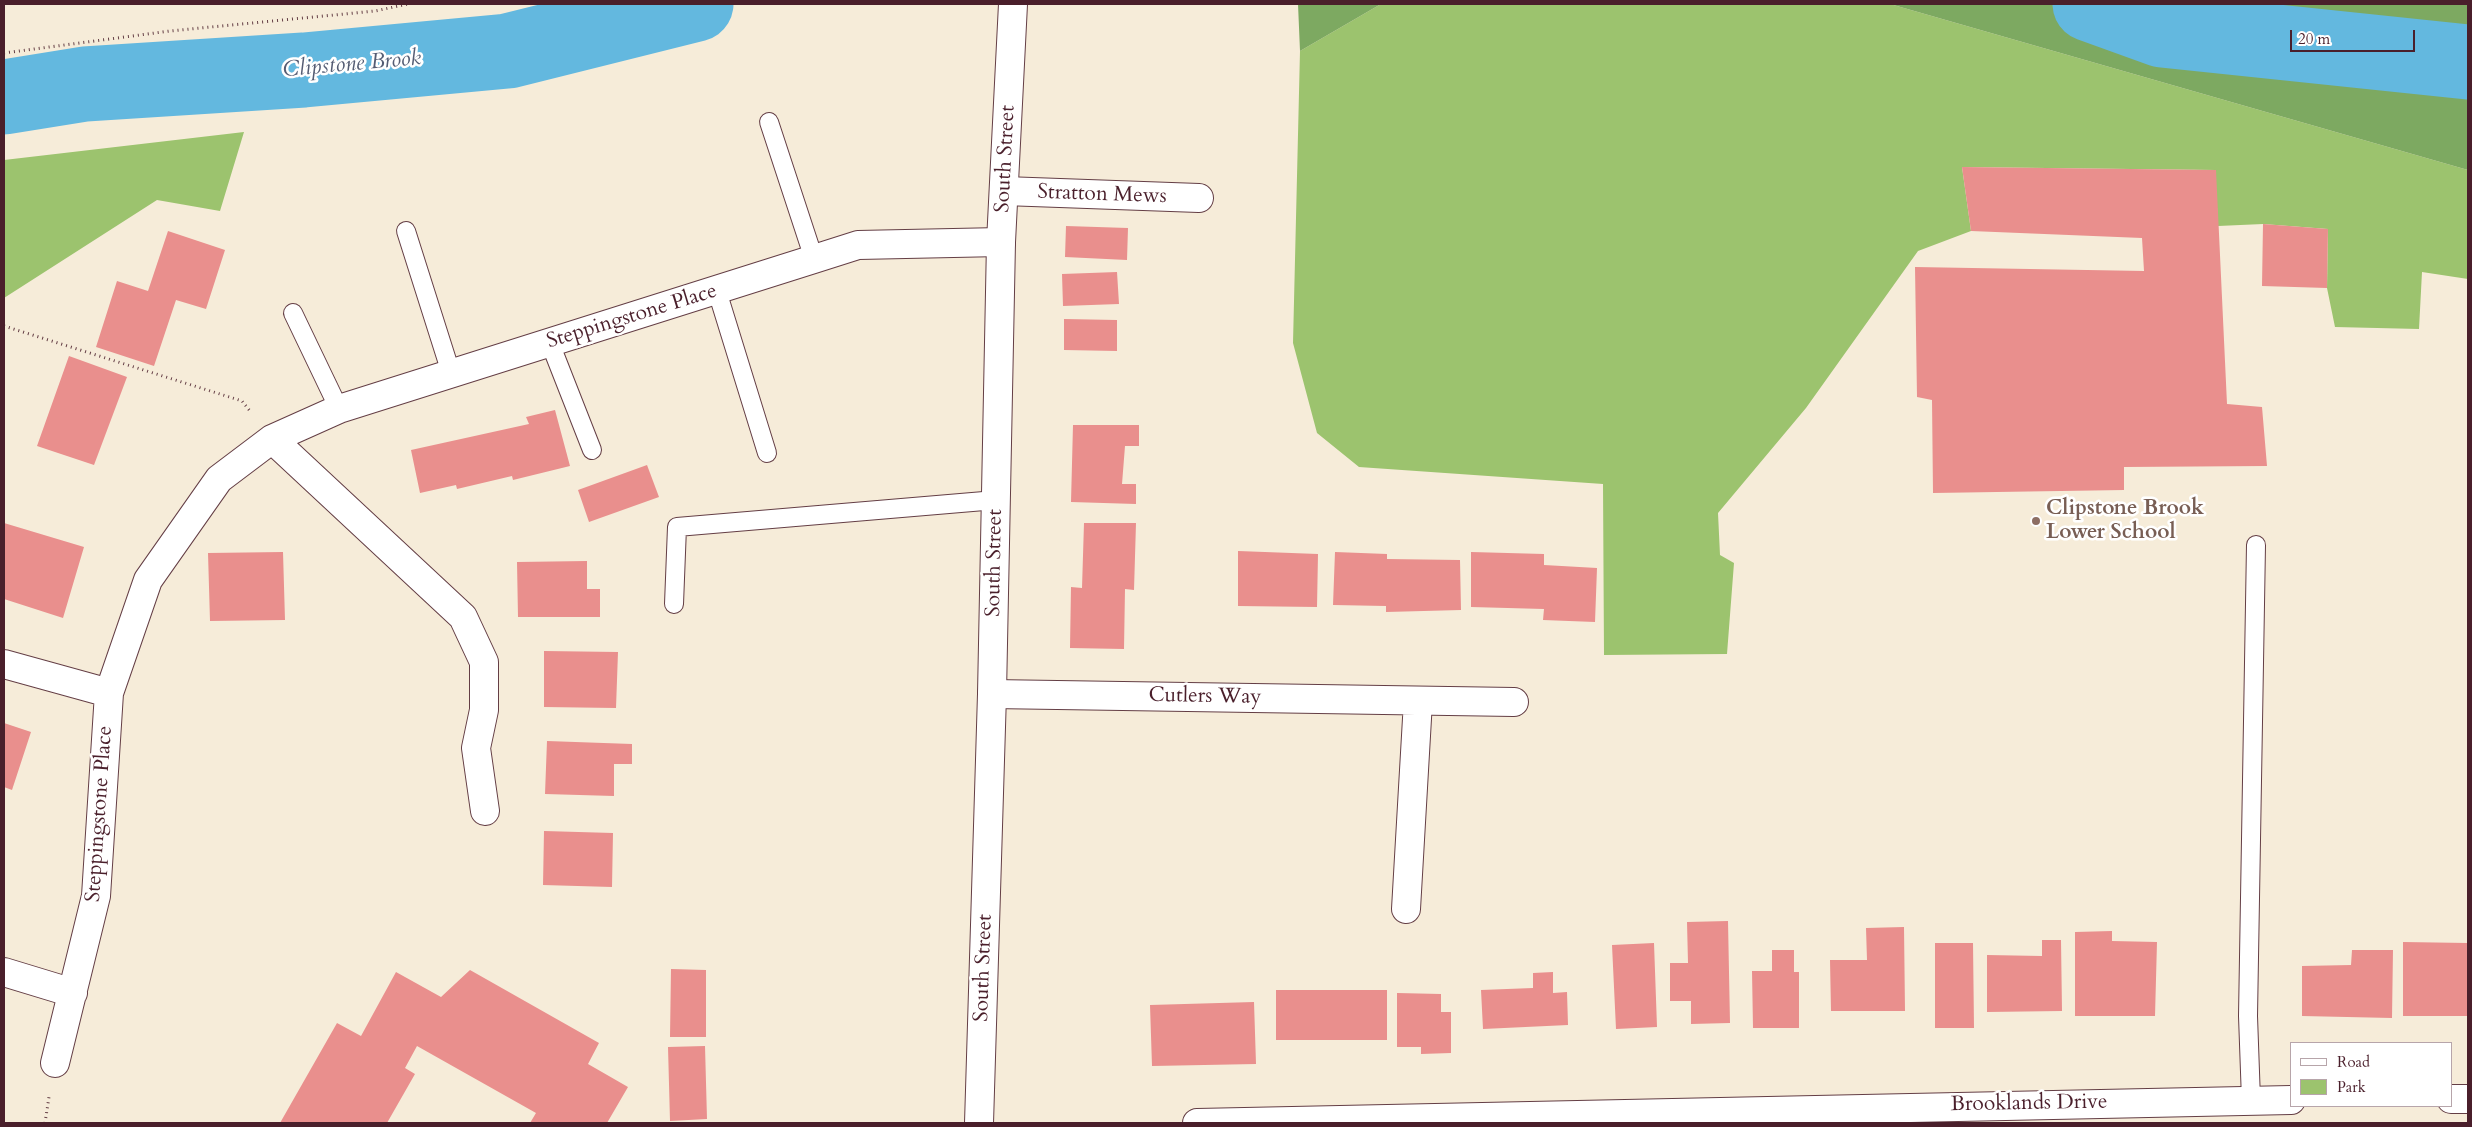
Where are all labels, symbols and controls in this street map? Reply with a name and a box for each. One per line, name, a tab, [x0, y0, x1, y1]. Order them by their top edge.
scale bar	[2292, 20, 2417, 52]
text: 20 m	[2298, 29, 2330, 49]
water label: Clipstone Brook	[282, 46, 422, 84]
street label: South Street	[991, 105, 1021, 213]
street label: Stratton Mews	[1037, 180, 1167, 210]
street label: Steppingstone Place	[544, 279, 720, 355]
place label: Clipstone Brook Lower School	[2046, 496, 2204, 546]
street label: South Street	[981, 509, 1009, 617]
marker: Clipstone Brook Lower School	[2030, 515, 2042, 527]
street label: Cutlers Way	[1148, 683, 1262, 711]
street label: Steppingstone Place	[81, 725, 119, 903]
street label: South Street	[970, 914, 998, 1022]
legend	[2290, 1042, 2452, 1107]
text: Road	[2337, 1052, 2370, 1072]
text: Park	[2337, 1077, 2366, 1097]
street label: Brooklands Drive	[1950, 1090, 2108, 1118]

